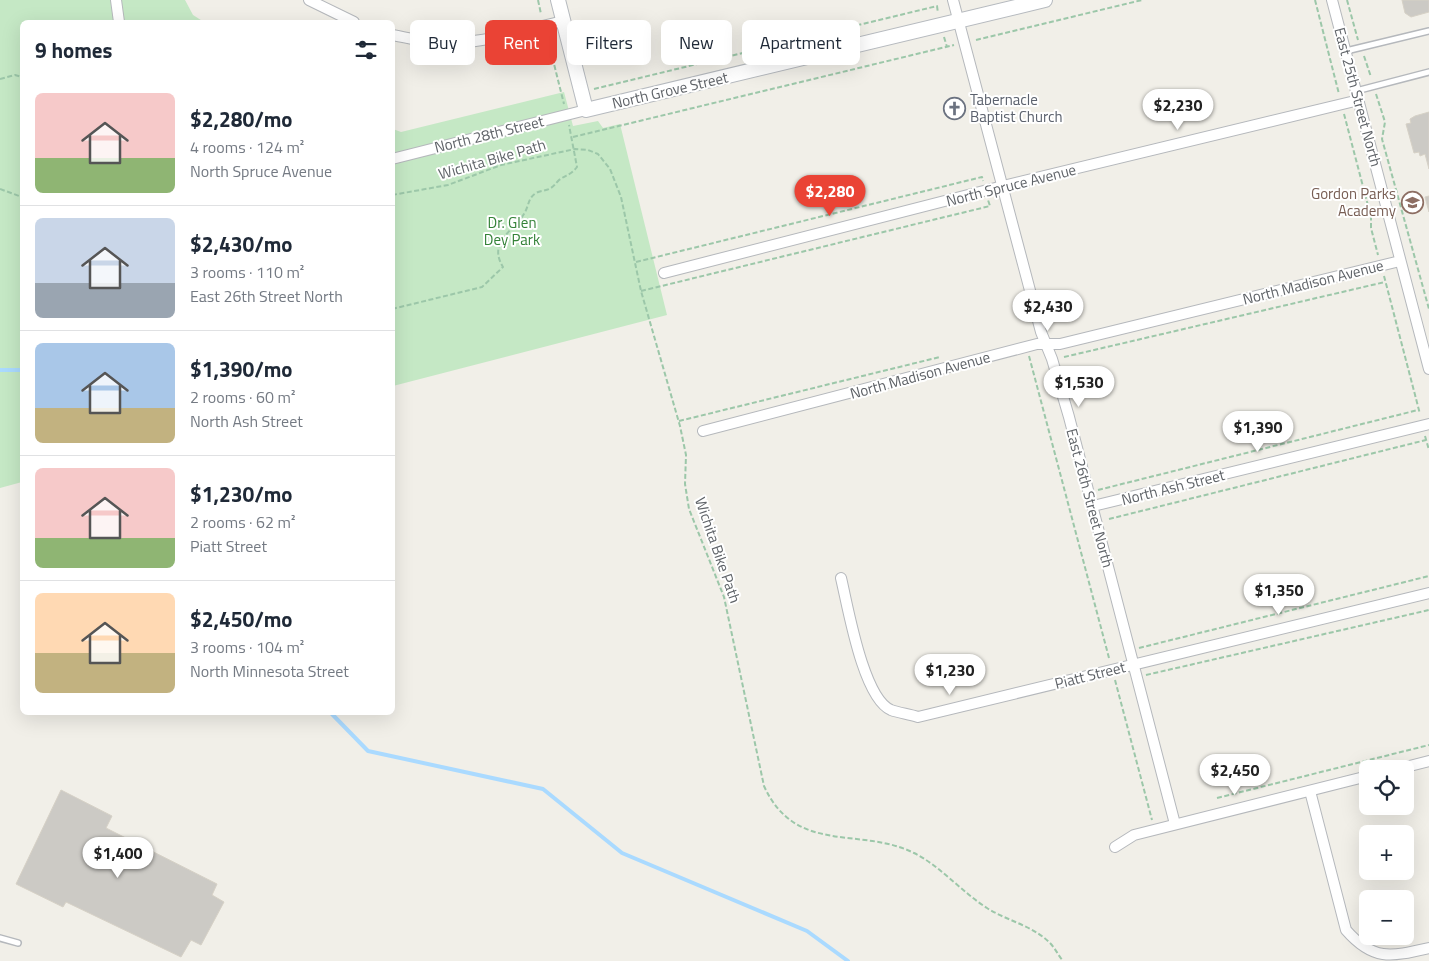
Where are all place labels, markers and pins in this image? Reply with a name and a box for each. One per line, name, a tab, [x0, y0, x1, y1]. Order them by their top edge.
place label: Tabernacle Baptist Church	[970, 88, 1063, 128]
pin: $2,230	[1137, 88, 1219, 131]
church icon: Tabernacle Baptist Church	[942, 96, 966, 120]
pin: $2,280	[789, 174, 871, 217]
place label: Gordon Parks Academy	[1311, 182, 1396, 222]
school or university icon: Gordon Parks Academy	[1400, 190, 1424, 214]
pin: $2,430	[1007, 290, 1089, 332]
pin: $1,530	[1038, 366, 1120, 408]
pin: $1,390	[1217, 410, 1299, 453]
pin: $1,350	[1238, 574, 1320, 616]
pin: $1,230	[909, 654, 991, 696]
pin: $2,450	[1194, 754, 1276, 796]
pin: $1,400	[77, 836, 159, 879]

